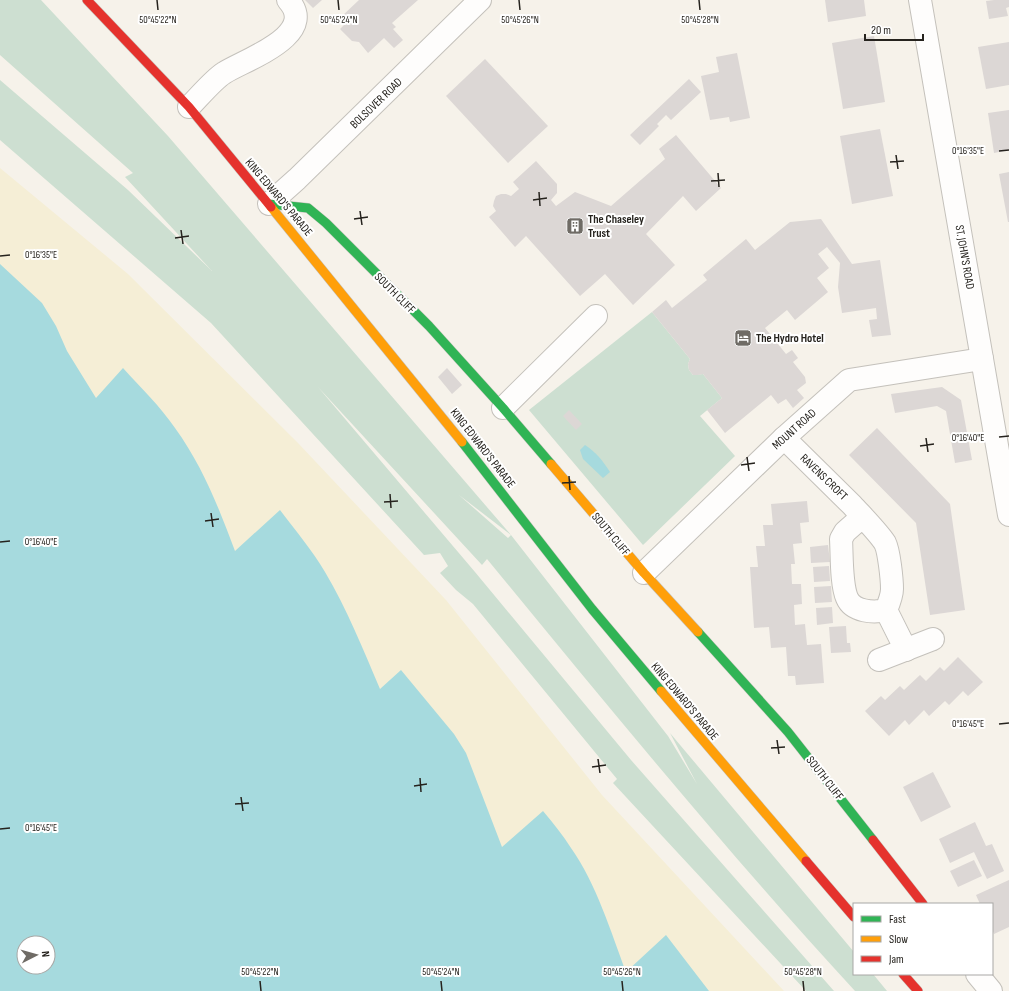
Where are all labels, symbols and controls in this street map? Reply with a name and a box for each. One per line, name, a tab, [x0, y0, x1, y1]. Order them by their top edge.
text: 50°45'22"N	[139, 14, 177, 26]
text: 50°45'24"N	[320, 14, 358, 26]
text: 50°45'26"N	[501, 14, 539, 26]
text: 50°45'28"N	[681, 14, 719, 26]
scale bar	[865, 16, 923, 42]
text: 20 m	[871, 23, 891, 38]
street label: BOLSOVER ROAD	[347, 75, 406, 132]
text: 0°16'35"E	[952, 145, 984, 157]
street label: KING EDWARD'S PARADE	[242, 155, 316, 239]
place label: The Chaseley Trust	[588, 212, 644, 241]
building icon: The Chaseley Trust	[565, 216, 585, 236]
street label: ST. JOHN'S ROAD	[951, 224, 978, 290]
text: 0°16'35"E	[25, 249, 57, 261]
street label: SOUTH CLIFF	[371, 270, 419, 317]
hotel icon: The Hydro Hotel	[733, 328, 753, 348]
place label: The Hydro Hotel	[756, 331, 824, 346]
street label: KING EDWARD'S PARADE	[447, 405, 518, 491]
street label: MOUNT ROAD	[769, 406, 820, 453]
text: 0°16'40"E	[952, 432, 984, 444]
street label: RAVENS CROFT	[797, 451, 851, 504]
street label: SOUTH CLIFF	[588, 510, 633, 559]
text: 0°16'40"E	[25, 536, 57, 548]
street label: KING EDWARD'S PARADE	[648, 659, 722, 743]
text: 0°16'45"E	[952, 718, 984, 730]
street label: SOUTH CLIFF	[803, 753, 847, 804]
text: 0°16'45"E	[25, 822, 57, 834]
legend	[853, 903, 993, 975]
text: Fast	[889, 912, 906, 927]
text: Slow	[889, 932, 908, 947]
north arrow	[16, 935, 56, 975]
text: N	[39, 950, 52, 958]
text: Jam	[888, 952, 904, 967]
text: 50°45'22"N	[241, 966, 279, 978]
text: 50°45'24"N	[422, 966, 460, 978]
text: 50°45'26"N	[603, 966, 641, 978]
text: 50°45'28"N	[784, 966, 822, 978]

